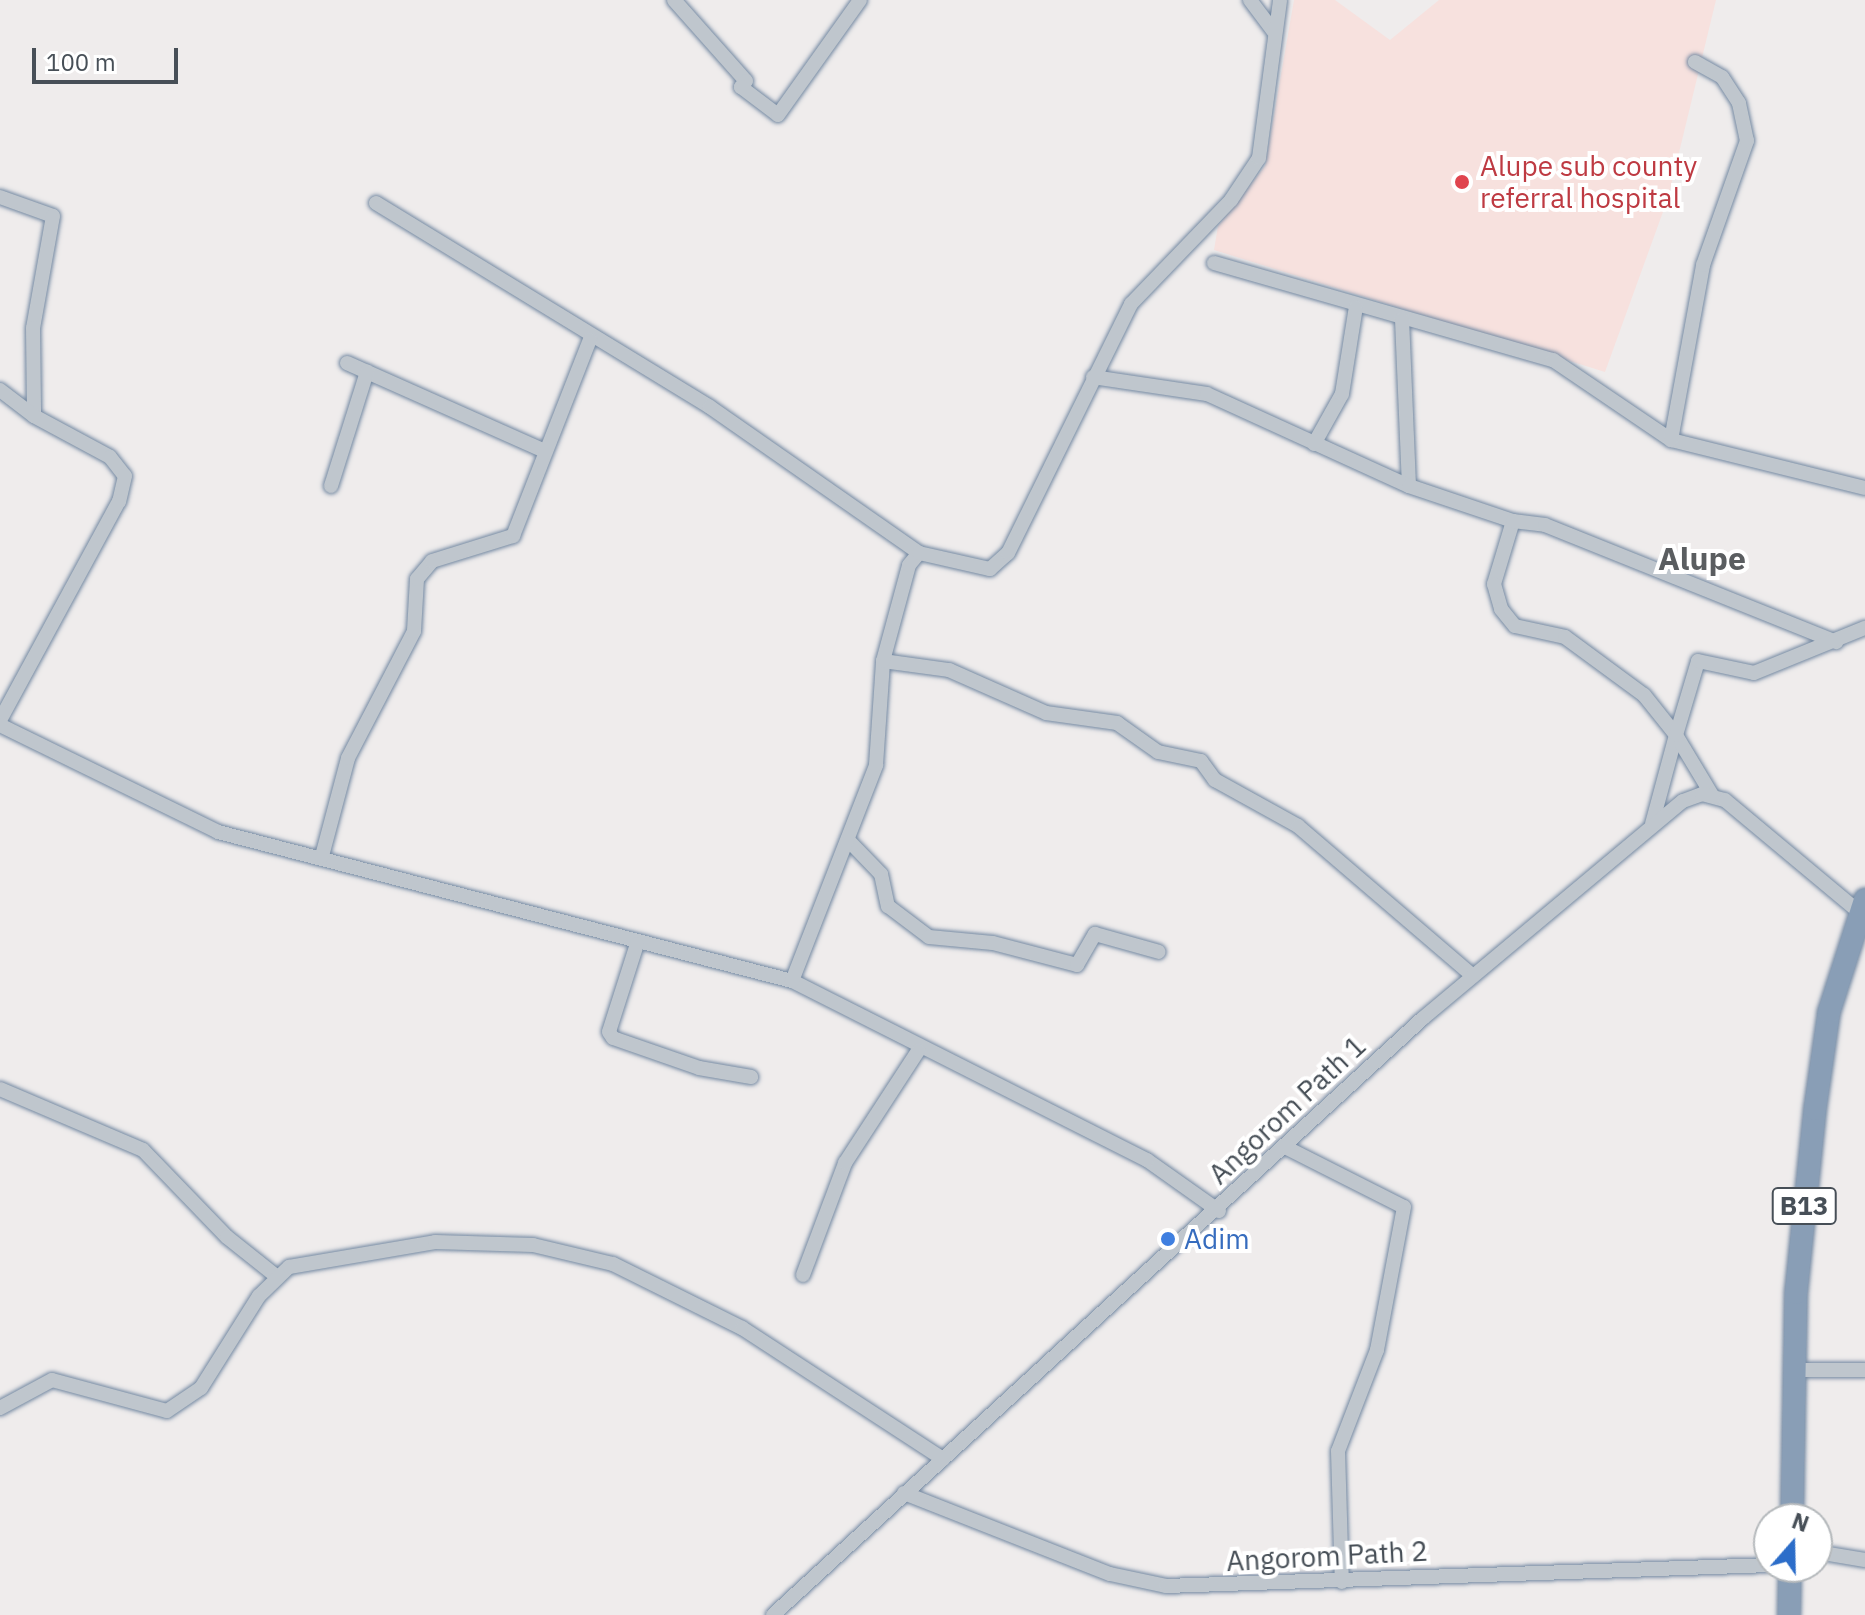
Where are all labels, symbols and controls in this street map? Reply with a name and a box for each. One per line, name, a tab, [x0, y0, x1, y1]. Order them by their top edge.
scale bar	[36, 32, 182, 82]
text: 100 m	[46, 46, 116, 78]
place label: Alupe sub county referral hospital	[1480, 149, 1697, 215]
marker: Alupe sub county referral hospital	[1451, 171, 1473, 193]
district label: Alupe	[1658, 539, 1746, 577]
street label: Angorom Path 1	[1202, 1029, 1372, 1191]
road number: B13	[1770, 1184, 1838, 1228]
place label: Adim	[1184, 1222, 1250, 1256]
marker: Adim	[1159, 1230, 1177, 1248]
north arrow	[1753, 1503, 1833, 1583]
text: N	[1788, 1506, 1813, 1538]
street label: Angorom Path 2	[1225, 1534, 1429, 1578]

